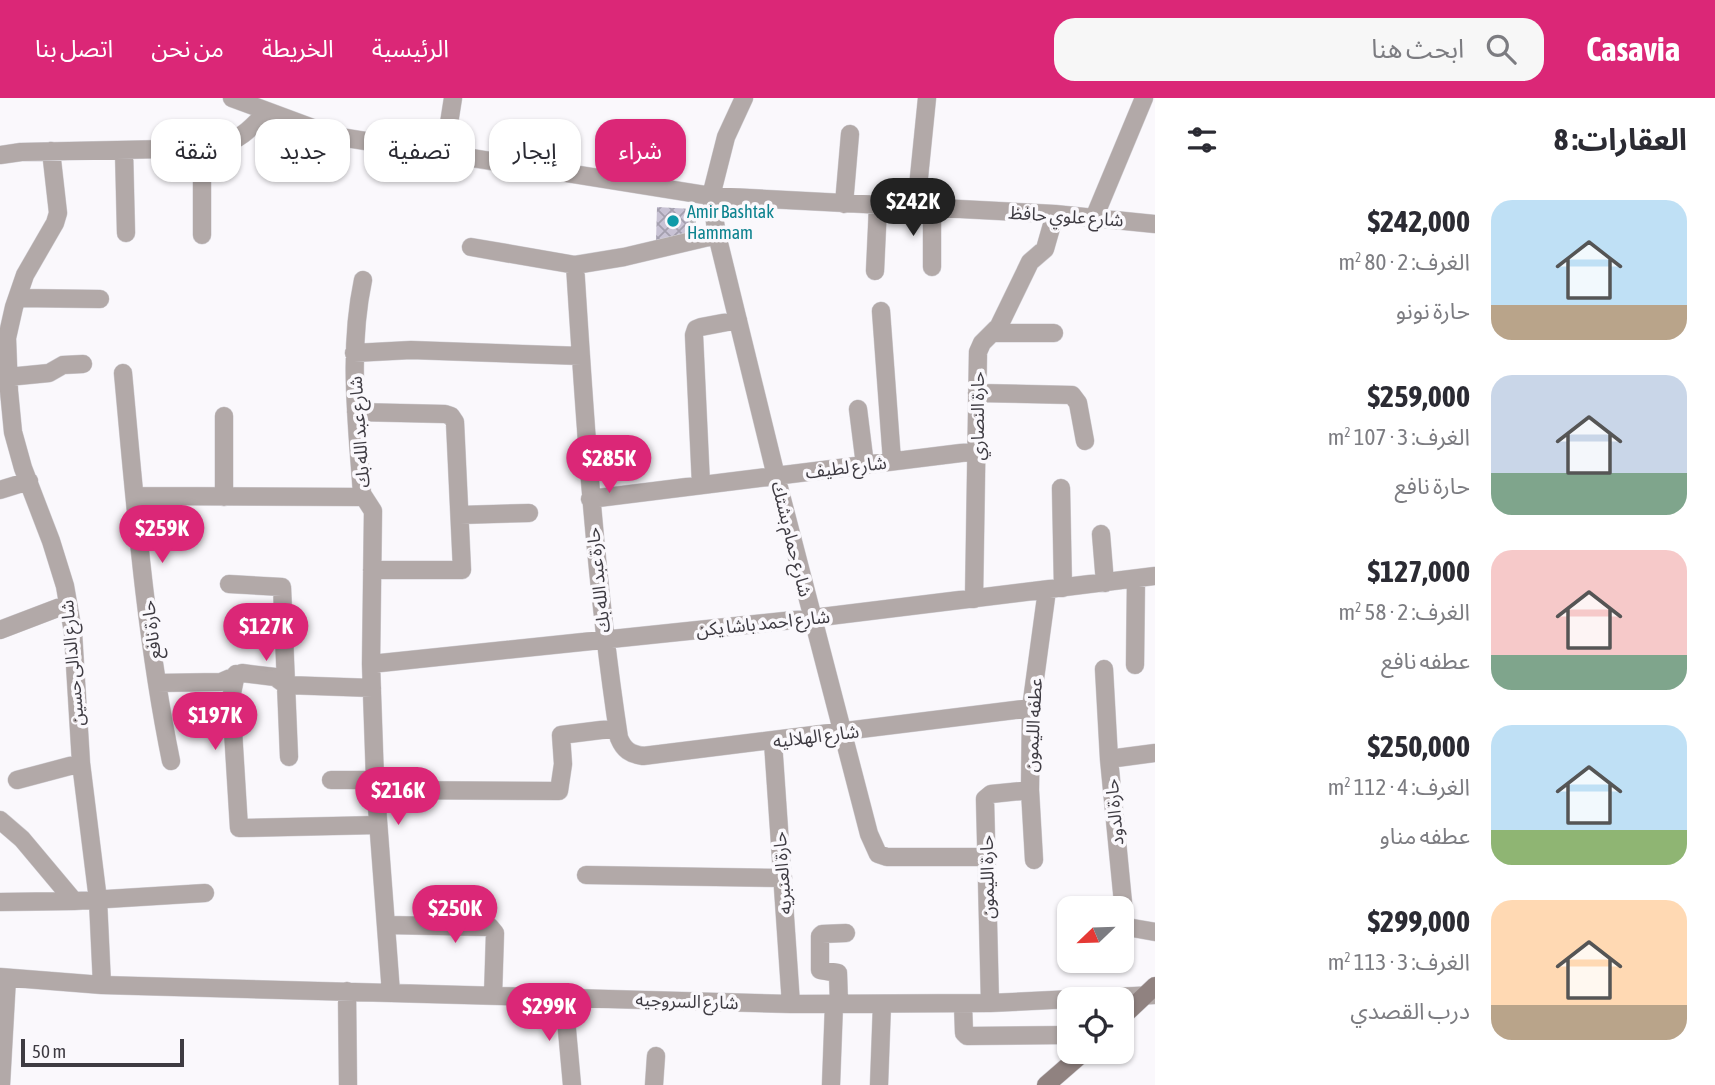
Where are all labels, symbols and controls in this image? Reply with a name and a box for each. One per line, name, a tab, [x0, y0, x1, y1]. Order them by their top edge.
search box	[1054, 18, 1544, 81]
icon: search	[1482, 30, 1520, 68]
text: Casavia	[1586, 30, 1680, 68]
text: ابحث هنا	[1371, 34, 1464, 64]
text: اتصل بنا	[35, 35, 113, 62]
text: من نحن	[151, 35, 224, 62]
text: الخريطة	[262, 35, 334, 62]
text: الرئيسية	[372, 35, 449, 62]
chip: شقة	[151, 119, 241, 182]
chip: جديد	[255, 119, 350, 182]
chip: تصفية	[364, 119, 475, 182]
chip: إيجار	[489, 119, 581, 182]
chip: شراء	[595, 119, 686, 182]
icon: filters	[1183, 121, 1221, 159]
text: العقارات: 8	[1554, 122, 1687, 156]
pin: $242K	[864, 178, 962, 238]
text: $242K	[886, 188, 940, 214]
place label: Amir Bashtak Hammam	[687, 201, 774, 243]
street label: شارع علوي حافظ	[1007, 201, 1124, 234]
text: $242,000	[1367, 204, 1470, 238]
marker: Amir Bashtak Hammam	[665, 213, 681, 229]
icon: home	[1547, 228, 1631, 312]
text: الغرف: 2 · 80 m²	[1338, 249, 1470, 275]
text: حارة نونو	[1396, 298, 1470, 324]
street label: حارة النصاري	[967, 371, 991, 461]
street label: شارع عبد الله بك	[345, 375, 377, 489]
text: $259,000	[1367, 379, 1470, 413]
icon: home	[1547, 403, 1631, 487]
text: الغرف: 3 · 107 m²	[1328, 424, 1470, 450]
pin: $285K	[560, 436, 658, 495]
text: $285K	[582, 445, 636, 471]
street label: شارع لطيف	[804, 452, 888, 486]
text: حارة نافع	[1394, 473, 1470, 499]
street label: شارع حمام بشتك	[764, 479, 817, 600]
pin: $259K	[113, 505, 211, 565]
text: $259K	[135, 515, 189, 541]
street label: حارة عبد الله بك	[582, 526, 615, 634]
text: $127,000	[1367, 554, 1470, 588]
icon: home	[1547, 578, 1631, 662]
street label: شارع الدالى حسين	[56, 599, 92, 727]
street label: حارة نافع	[137, 599, 169, 661]
text: الغرف: 2 · 58 m²	[1338, 599, 1470, 625]
pin: $127K	[217, 603, 315, 663]
street label: شارع احمد باشا يكن	[695, 606, 831, 644]
text: $127K	[239, 613, 293, 639]
text: عطفه نافع	[1381, 648, 1470, 674]
street label: عطفه الليمون	[1020, 677, 1047, 773]
pin: $197K	[166, 692, 264, 752]
text: $197K	[188, 702, 242, 728]
street label: شارع الهلاليه	[772, 720, 861, 756]
text: $250,000	[1367, 729, 1470, 763]
icon: home	[1547, 753, 1631, 837]
pin: $216K	[349, 768, 447, 827]
text: الغرف: 4 · 112 m²	[1328, 774, 1470, 800]
text: $216K	[371, 777, 425, 803]
street label: حارة الدود	[1101, 778, 1128, 846]
text: عطفه مناو	[1379, 823, 1470, 849]
street label: حارة العنبريه	[769, 831, 796, 915]
street label: حارة الليمون	[976, 835, 999, 919]
pin: $250K	[406, 886, 504, 945]
text: $250K	[428, 895, 482, 921]
north arrow	[1057, 896, 1134, 973]
map controls	[1057, 896, 1134, 1064]
text: $299,000	[1367, 904, 1470, 938]
icon: home	[1547, 928, 1631, 1012]
text: الغرف: 3 · 113 m²	[1328, 949, 1470, 975]
pin: $299K	[500, 984, 598, 1043]
button: locate	[1057, 987, 1134, 1064]
street label: شارع السروجيه	[635, 989, 739, 1017]
text: $299K	[522, 993, 576, 1019]
text: درب القصدي	[1350, 998, 1470, 1024]
scale bar	[21, 1036, 184, 1068]
text: 50 m	[32, 1040, 66, 1062]

